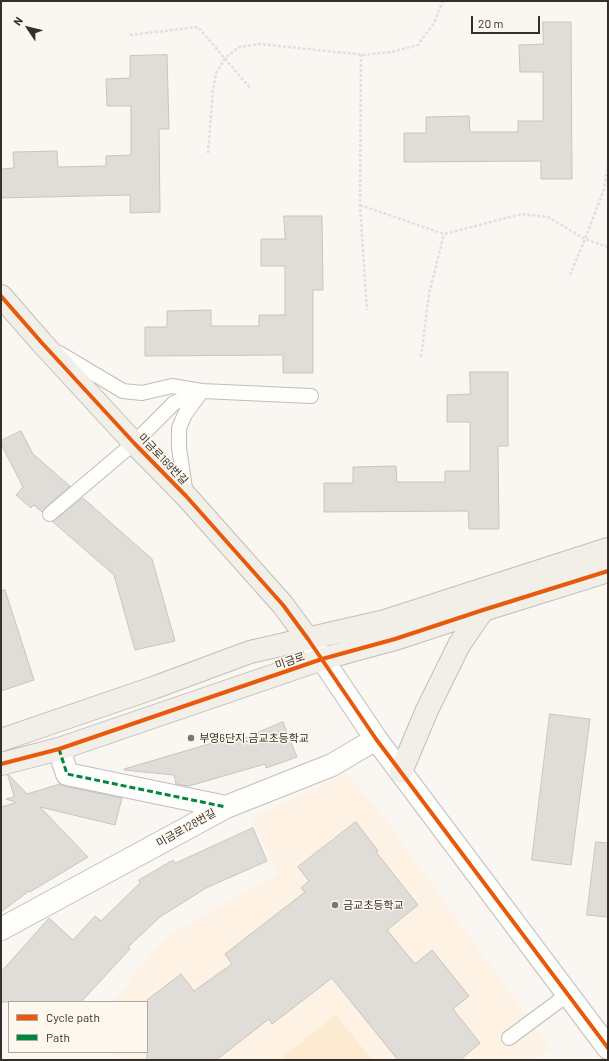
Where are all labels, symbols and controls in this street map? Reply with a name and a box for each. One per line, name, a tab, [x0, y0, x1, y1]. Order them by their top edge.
north arrow	[8, 8, 48, 48]
scale bar	[473, 8, 542, 34]
text: N	[10, 14, 25, 28]
text: 20 m	[478, 16, 504, 30]
street label: 미금로189번길	[135, 431, 191, 487]
street label: 미금로	[273, 650, 307, 672]
place label: 부영6단지.금교초등학교	[199, 731, 309, 745]
marker: 부영6단지.금교초등학교	[186, 733, 196, 743]
street label: 미금로128번길	[154, 806, 218, 850]
place label: 금교초등학교	[343, 898, 404, 912]
marker: 금교초등학교	[330, 900, 340, 910]
legend	[8, 1001, 148, 1053]
text: Cycle path	[46, 1010, 100, 1024]
text: Path	[46, 1030, 70, 1044]

